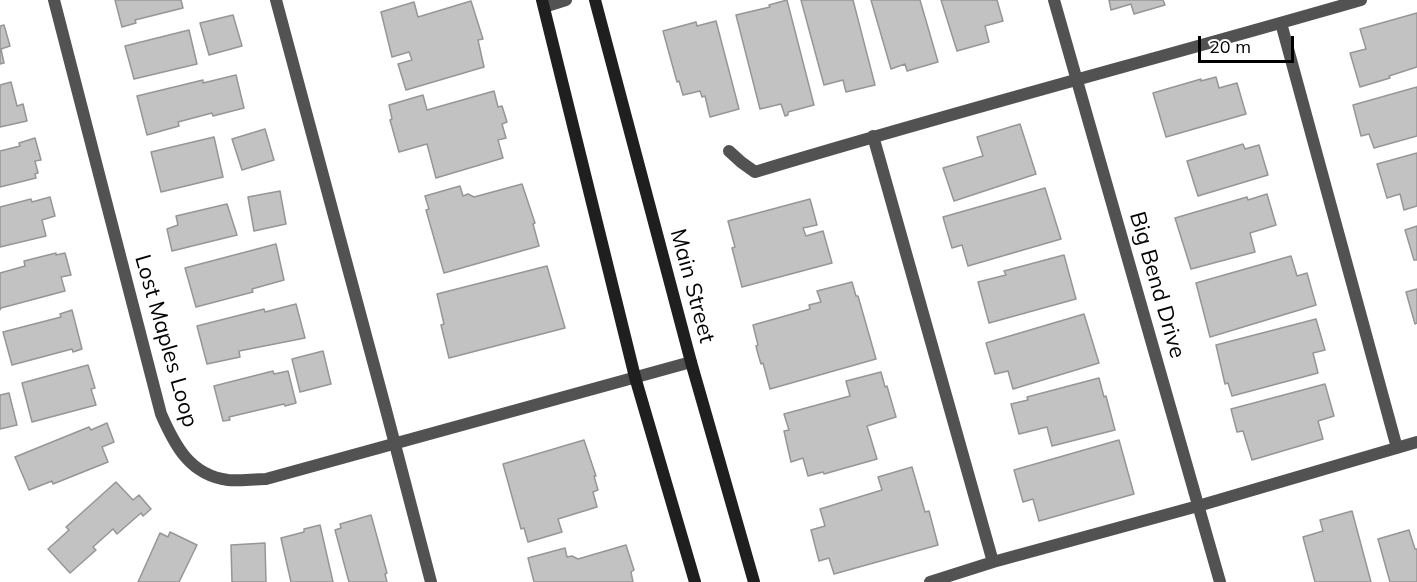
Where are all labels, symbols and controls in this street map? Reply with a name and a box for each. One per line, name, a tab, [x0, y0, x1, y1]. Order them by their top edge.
scale bar	[1201, 24, 1297, 62]
text: 20 m	[1209, 35, 1251, 58]
street label: Big Bend Drive	[1123, 209, 1191, 361]
street label: Main Street	[664, 226, 720, 346]
street label: Lost Maples Loop	[129, 252, 203, 430]

